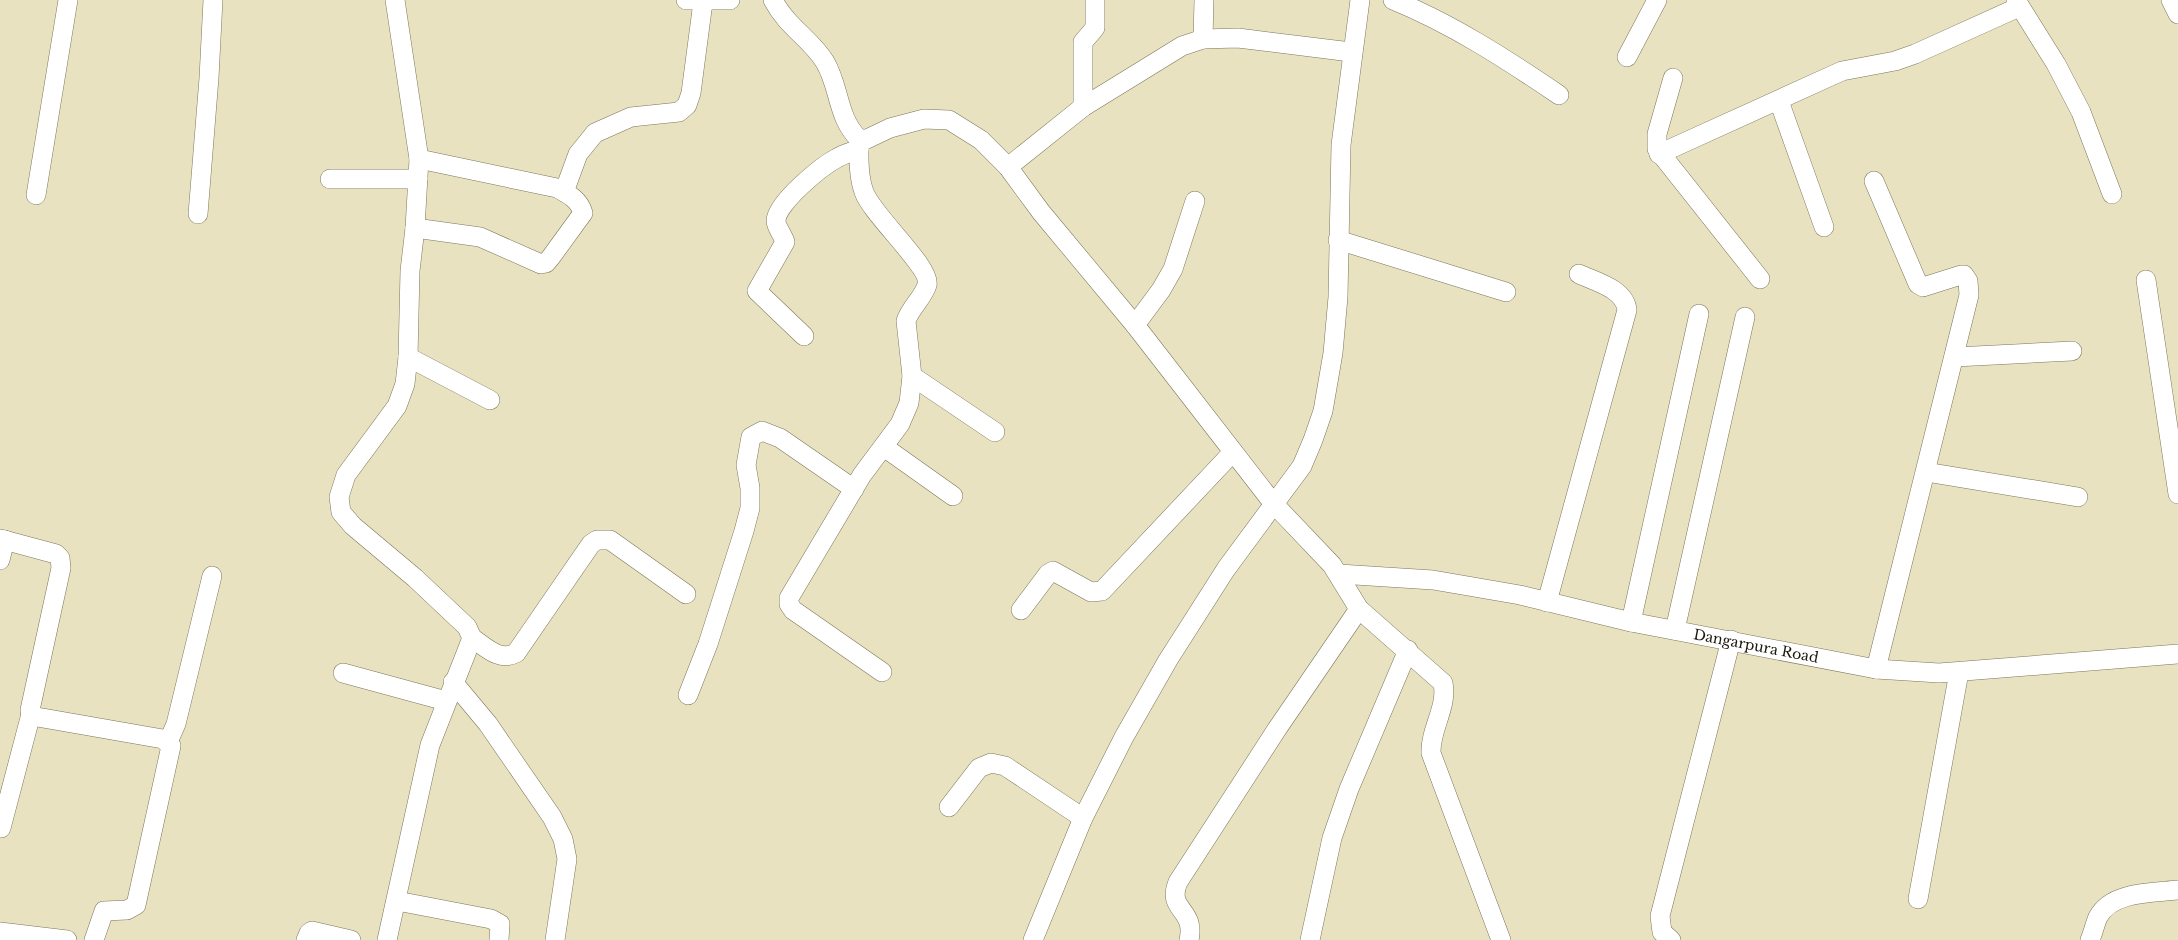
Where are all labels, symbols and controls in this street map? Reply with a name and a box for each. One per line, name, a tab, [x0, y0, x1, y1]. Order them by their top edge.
street label: Dangarpura Road	[1692, 625, 1821, 667]

